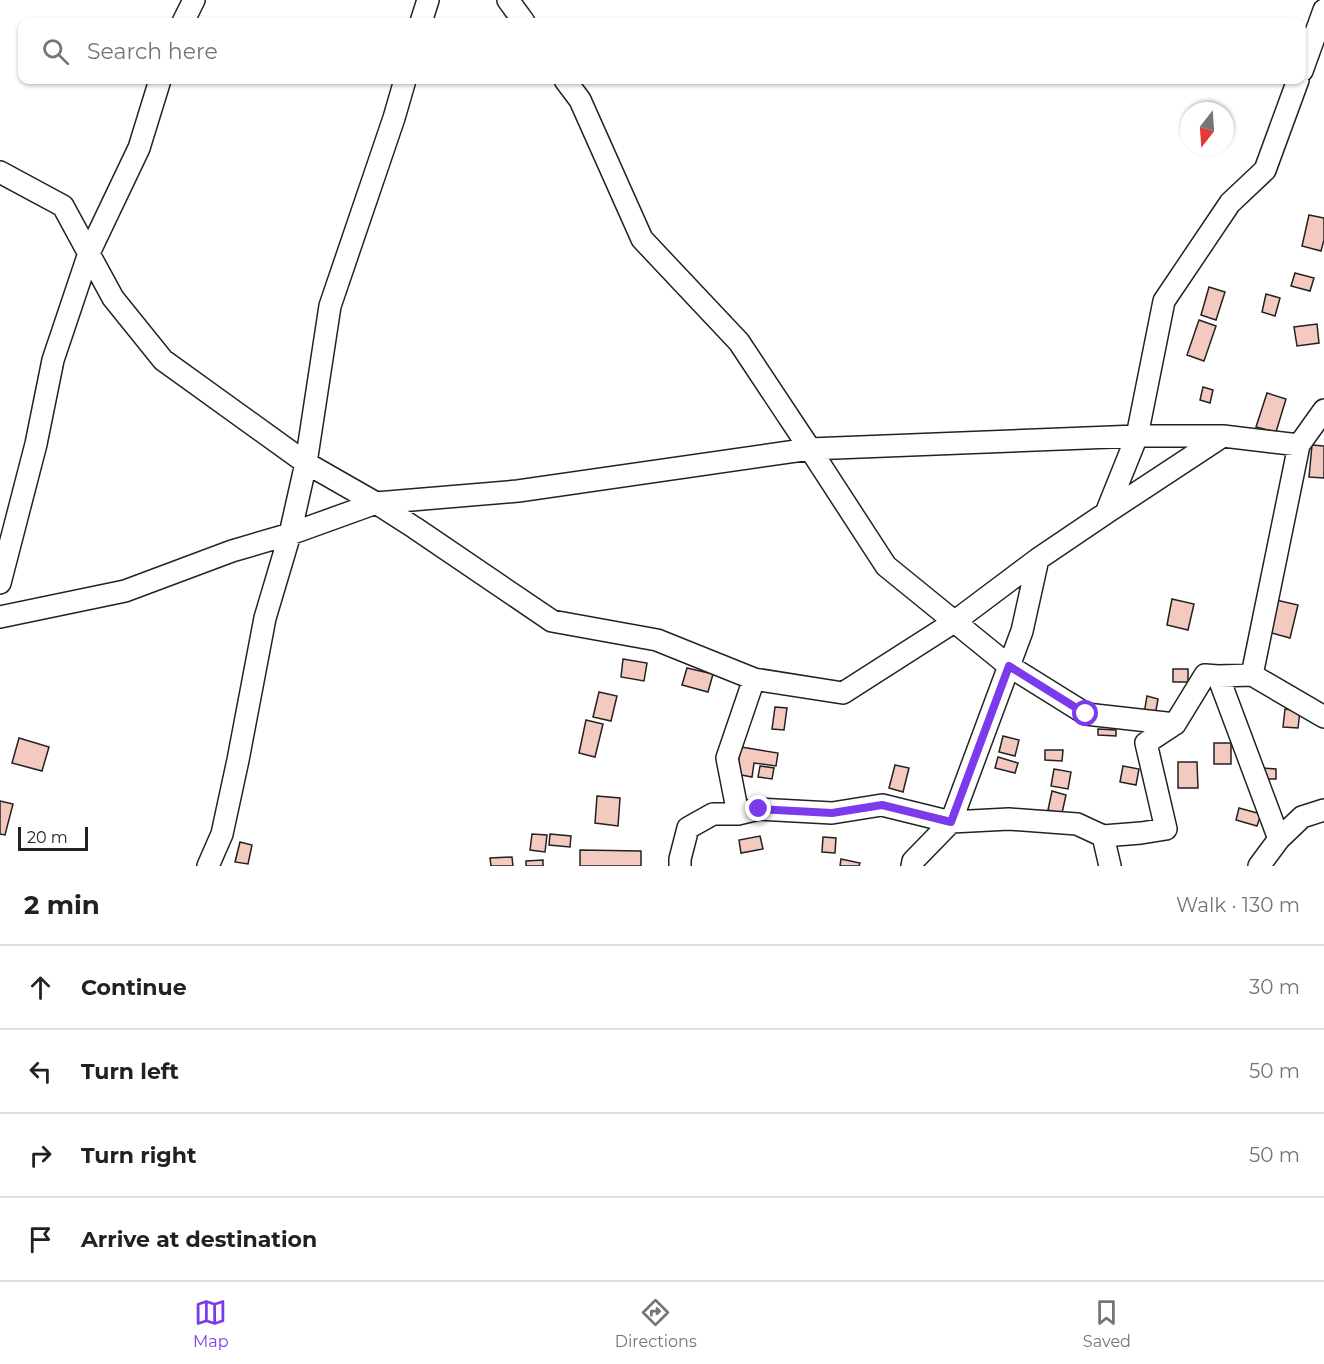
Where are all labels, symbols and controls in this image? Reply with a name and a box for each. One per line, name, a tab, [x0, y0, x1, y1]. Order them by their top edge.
search box	[18, 18, 1306, 84]
icon: search	[39, 35, 72, 68]
text: Search here	[87, 38, 218, 65]
north arrow	[1180, 102, 1234, 156]
route start	[1072, 700, 1098, 726]
route end	[745, 795, 771, 821]
scale bar	[18, 824, 88, 852]
text: 20 m	[27, 828, 68, 847]
text: 2 min	[24, 889, 100, 921]
text: Walk · 130 m	[1176, 893, 1300, 917]
icon: ahead	[24, 971, 57, 1004]
text: Continue	[81, 974, 187, 1001]
text: 30 m	[1249, 975, 1300, 999]
icon: left	[24, 1055, 57, 1088]
text: Turn left	[81, 1058, 179, 1085]
text: 50 m	[1249, 1059, 1300, 1083]
icon: right	[24, 1139, 57, 1172]
text: Turn right	[81, 1142, 196, 1169]
text: 50 m	[1249, 1143, 1300, 1167]
icon: arrive	[24, 1223, 57, 1256]
text: Arrive at destination	[81, 1226, 317, 1253]
tab: Map	[193, 1296, 229, 1351]
tab: Directions	[615, 1296, 697, 1351]
tab: Saved	[1083, 1296, 1131, 1351]

